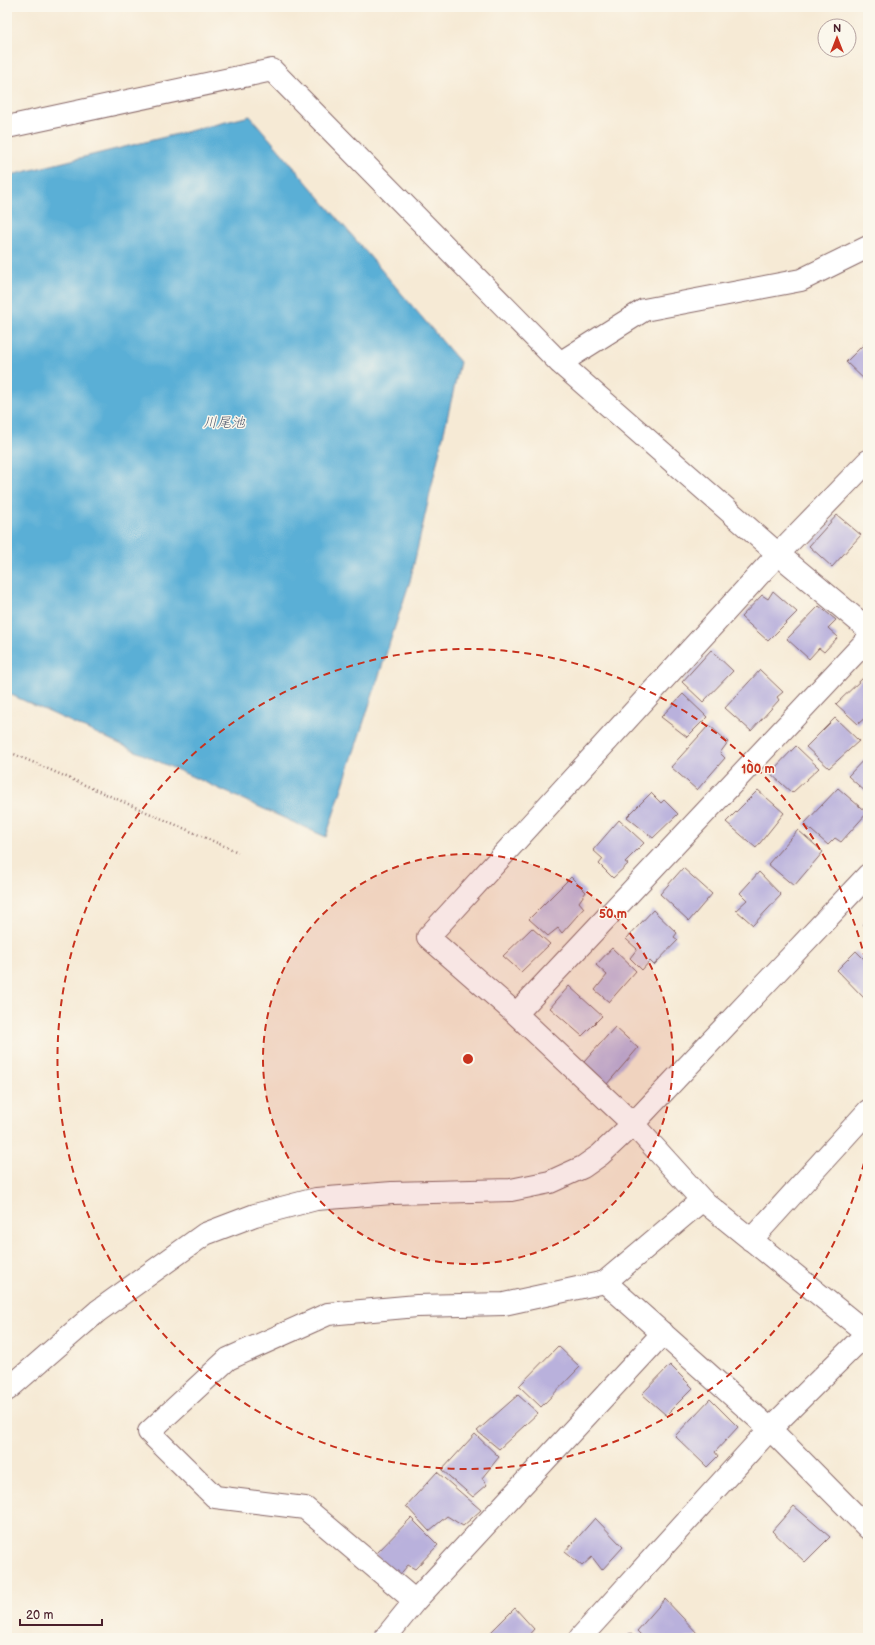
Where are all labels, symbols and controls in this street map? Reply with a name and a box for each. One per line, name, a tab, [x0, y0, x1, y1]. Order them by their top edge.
north arrow	[817, 18, 857, 58]
text: N	[833, 22, 841, 35]
water label: 川尾池	[203, 414, 246, 431]
text: 100 m	[741, 762, 775, 777]
text: 50 m	[599, 907, 627, 922]
centre of rings	[461, 1052, 475, 1066]
scale bar	[20, 1601, 102, 1627]
text: 20 m	[26, 1608, 53, 1623]

